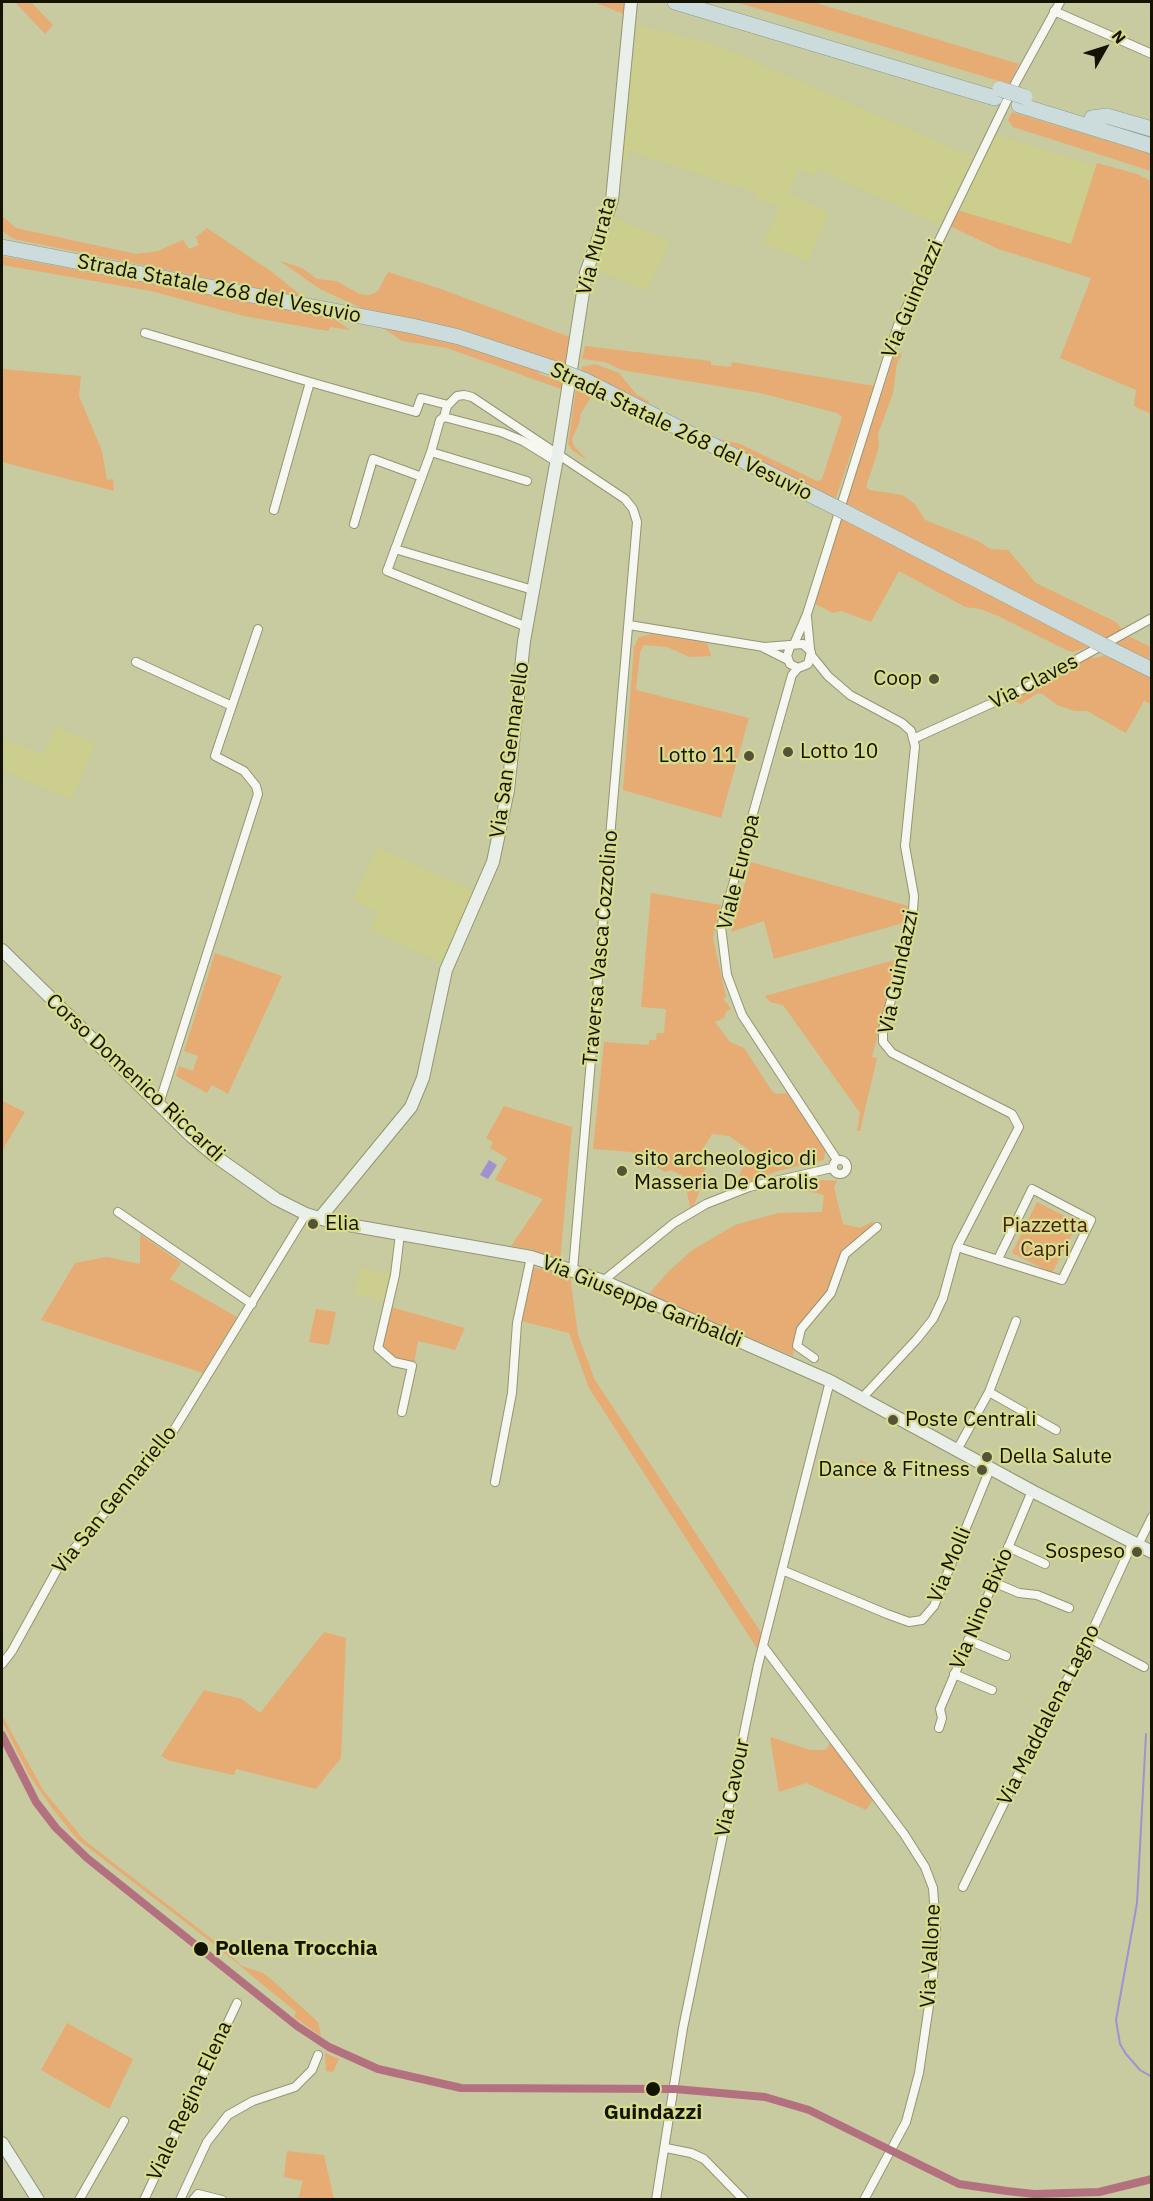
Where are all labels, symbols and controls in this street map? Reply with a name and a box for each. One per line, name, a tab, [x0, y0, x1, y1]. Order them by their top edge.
north arrow	[1075, 18, 1135, 78]
text: N	[1108, 26, 1130, 47]
street label: Via Murata	[572, 194, 622, 298]
street label: Via Guindazzi	[877, 236, 949, 362]
street label: Strada Statale 268 del Vesuvio	[75, 249, 363, 329]
street label: Strada Statale 268 del Vesuvio	[546, 357, 816, 507]
street label: Via Claves	[986, 649, 1082, 715]
street label: Via San Gennarello	[485, 660, 535, 840]
place label: Coop	[873, 666, 922, 692]
marker: Coop	[927, 672, 941, 686]
place label: Lotto 10	[800, 739, 878, 765]
place label: Lotto 11	[659, 743, 737, 769]
marker: Lotto 10	[781, 745, 795, 759]
marker: Lotto 11	[742, 749, 756, 763]
street label: Viale Europa	[712, 812, 766, 932]
street label: Traversa Vasca Cozzolino	[578, 829, 624, 1067]
street label: Via Guindazzi	[874, 908, 924, 1036]
street label: Corso Domenico Riccardi	[40, 989, 230, 1167]
place label: sito archeologico di Masseria De Carolis	[634, 1146, 819, 1196]
marker: sito archeologico di Masseria De Carolis	[615, 1164, 629, 1178]
place label: Elia	[325, 1211, 359, 1237]
park label: Piazzetta Capri	[1002, 1213, 1088, 1263]
marker: Elia	[306, 1217, 320, 1231]
street label: Via Giuseppe Garibaldi	[538, 1250, 746, 1354]
place label: Poste Centrali	[905, 1407, 1037, 1433]
marker: Poste Centrali	[886, 1413, 900, 1427]
street label: Via San Gennariello	[48, 1421, 182, 1579]
place label: Della Salute	[999, 1444, 1112, 1470]
marker: Della Salute	[980, 1450, 994, 1464]
place label: Dance & Fitness	[818, 1457, 970, 1483]
marker: Dance & Fitness	[975, 1463, 989, 1477]
street label: Via Molli	[923, 1523, 977, 1607]
place label: Sospeso	[1045, 1539, 1125, 1565]
street label: Via Nino Bixio	[945, 1544, 1019, 1674]
marker: Sospeso	[1130, 1545, 1144, 1559]
street label: Via Maddalena Lagno	[992, 1620, 1106, 1810]
street label: Via Cavour	[710, 1737, 756, 1839]
street label: Via Vallone	[916, 1903, 946, 2009]
place label: Pollena Trocchia	[215, 1936, 378, 1962]
marker: Pollena Trocchia	[192, 1940, 210, 1958]
street label: Viale Regina Elena	[142, 2017, 238, 2185]
marker: Guindazzi	[644, 2080, 662, 2098]
place label: Guindazzi	[604, 2100, 702, 2126]

